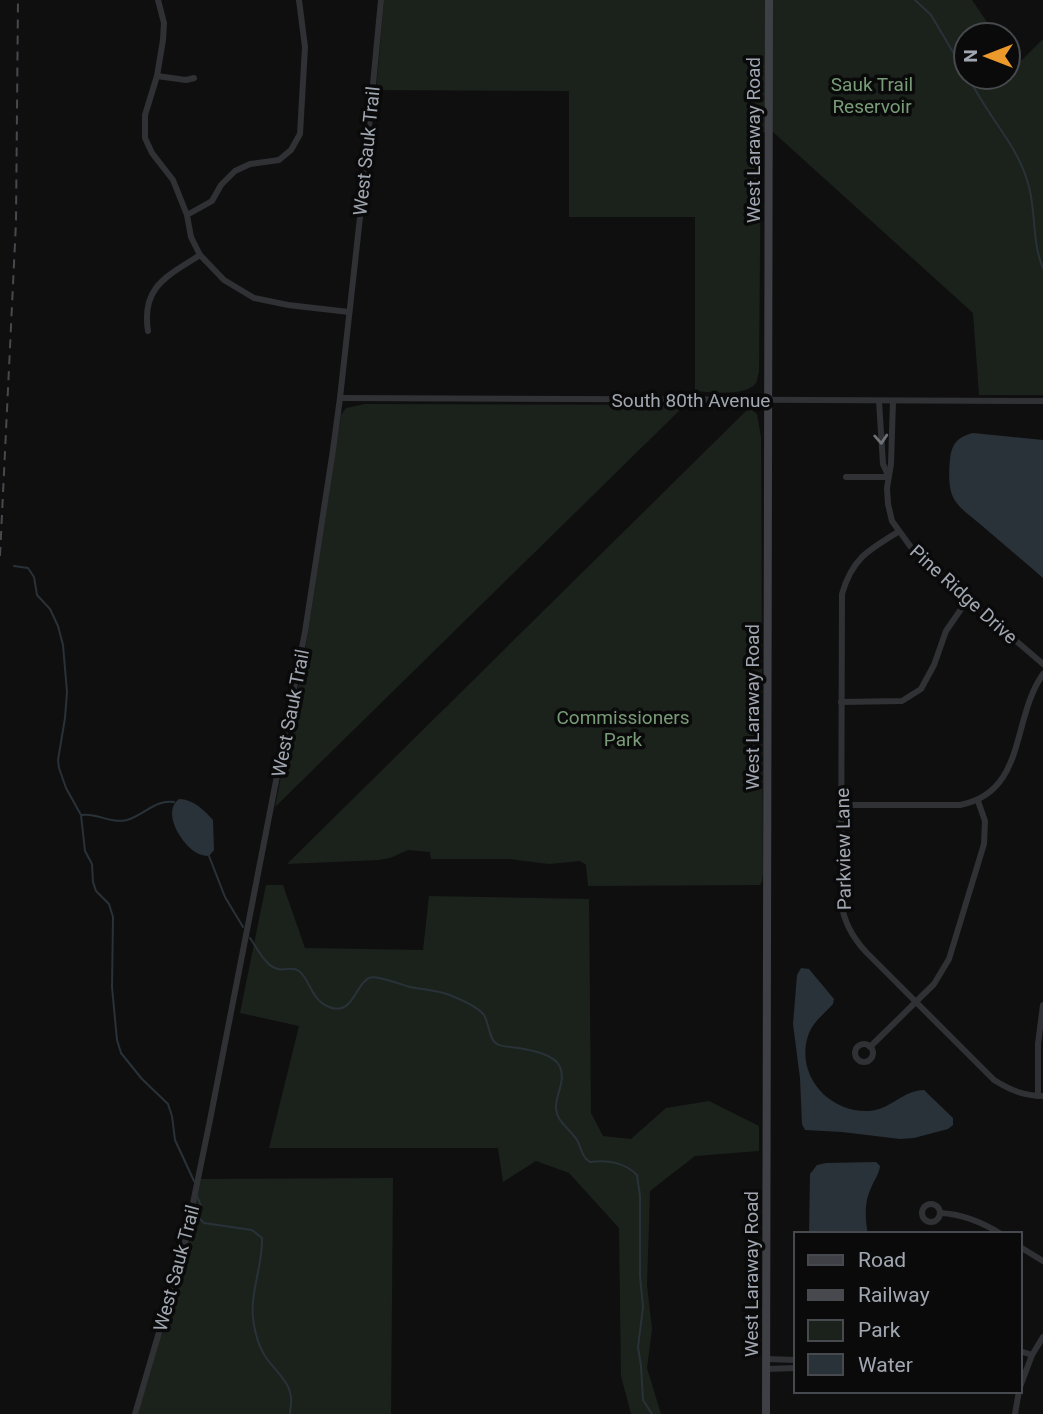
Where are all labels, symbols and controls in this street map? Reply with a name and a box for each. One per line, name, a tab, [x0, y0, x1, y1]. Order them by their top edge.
north arrow	[952, 21, 1022, 91]
text: N	[959, 49, 982, 63]
street label: West Laraway Road	[742, 57, 765, 223]
park label: Sauk Trail Reservoir	[831, 73, 913, 118]
street label: West Sauk Trail	[348, 85, 385, 217]
street label: South 80th Avenue	[612, 389, 770, 412]
one-way arrow	[873, 434, 888, 445]
street label: Pine Ridge Drive	[905, 540, 1022, 649]
street label: West Laraway Road	[741, 624, 764, 790]
street label: West Sauk Trail	[267, 647, 314, 779]
park label: Commissioners Park	[556, 706, 690, 751]
street label: Parkview Lane	[831, 788, 856, 910]
street label: West Laraway Road	[740, 1191, 763, 1357]
street label: West Sauk Trail	[149, 1202, 204, 1334]
legend	[794, 1232, 1022, 1393]
text: Road	[858, 1248, 906, 1272]
text: Railway	[858, 1283, 930, 1307]
text: Park	[858, 1318, 901, 1342]
text: Water	[858, 1353, 913, 1377]

